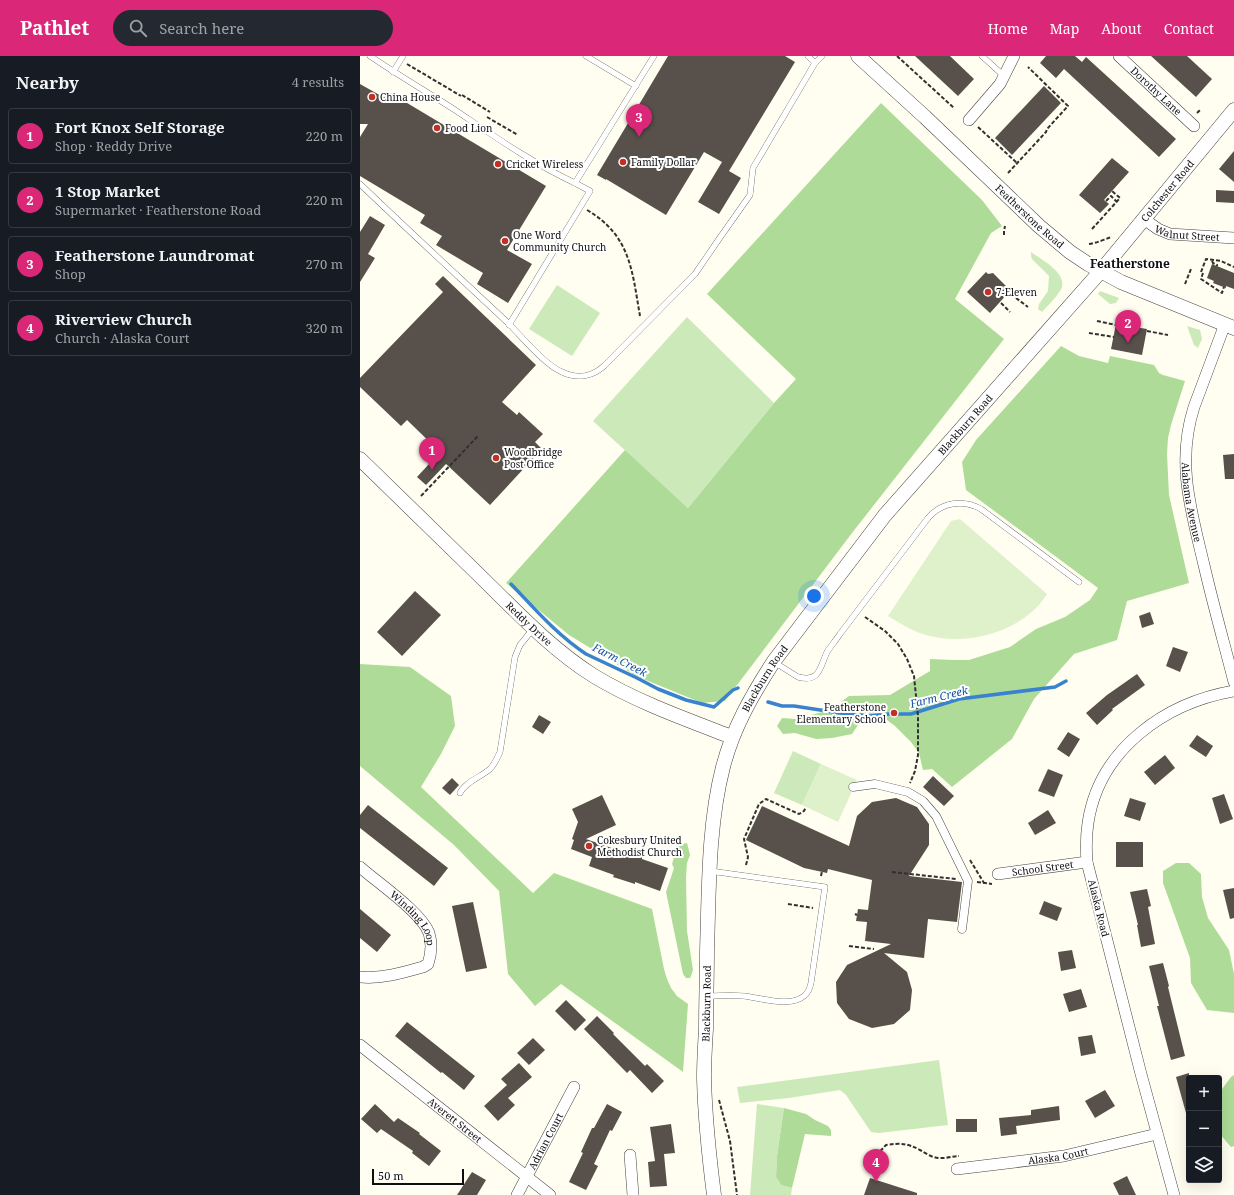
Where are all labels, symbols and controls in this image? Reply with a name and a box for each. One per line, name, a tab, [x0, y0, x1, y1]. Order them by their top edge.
search box	[113, 10, 393, 46]
text: Pathlet	[20, 15, 89, 41]
icon: search	[127, 17, 149, 39]
text: Search here	[159, 18, 244, 38]
text: Home	[988, 19, 1028, 38]
text: Map	[1050, 19, 1079, 38]
text: About	[1101, 19, 1142, 38]
text: Contact	[1164, 19, 1214, 38]
street label: Dorothy Lane	[1128, 63, 1185, 118]
text: Nearby	[16, 71, 79, 94]
text: 4 results	[292, 73, 344, 91]
place label: China House	[380, 90, 440, 104]
marker: China House	[367, 92, 377, 102]
pin: 3	[626, 104, 652, 137]
text: Fort Knox Self Storage	[55, 117, 225, 137]
place label: Food Lion	[445, 121, 493, 135]
marker: Food Lion	[432, 123, 442, 133]
text: 1	[26, 127, 34, 145]
text: 220 m	[306, 127, 343, 145]
text: Shop · Reddy Drive	[55, 137, 172, 155]
place label: Family Dollar	[631, 155, 696, 169]
place label: Cricket Wireless	[506, 157, 584, 171]
marker: Family Dollar	[618, 157, 628, 167]
street label: Colchester Road	[1137, 157, 1197, 225]
marker: Cricket Wireless	[493, 159, 503, 169]
text: 1 Stop Market	[55, 181, 160, 201]
street label: Featherstone Road	[992, 181, 1067, 251]
text: 2	[26, 191, 34, 209]
text: 220 m	[306, 191, 343, 209]
text: Supermarket · Featherstone Road	[55, 201, 261, 219]
street label: Walnut Street	[1153, 221, 1220, 244]
place label: One Word Community Church	[513, 228, 607, 254]
marker: One Word Community Church	[500, 236, 510, 246]
text: Featherstone Laundromat	[55, 245, 254, 265]
text: 3	[26, 255, 34, 273]
text: 270 m	[306, 255, 343, 273]
district label: Featherstone	[1090, 255, 1170, 272]
text: Shop	[55, 265, 86, 283]
place label: 7-Eleven	[996, 285, 1038, 299]
marker: 7-Eleven	[983, 287, 993, 297]
text: Riverview Church	[55, 309, 192, 329]
pin: 2	[1115, 310, 1141, 343]
text: 4	[26, 319, 34, 337]
text: 320 m	[306, 319, 343, 337]
text: Church · Alaska Court	[55, 329, 189, 347]
street label: Blackburn Road	[934, 391, 996, 458]
pin: 1	[419, 437, 445, 470]
place label: Woodbridge Post Office	[504, 445, 562, 471]
marker: Woodbridge Post Office	[491, 453, 501, 463]
street label: Alabama Avenue	[1179, 462, 1205, 543]
your location	[804, 586, 824, 606]
street label: Reddy Drive	[503, 598, 555, 649]
water label: Farm Creek	[590, 639, 651, 680]
street label: Blackburn Road	[738, 642, 791, 714]
water label: Farm Creek	[907, 682, 970, 711]
place label: Featherstone Elementary School	[797, 700, 886, 726]
marker: Featherstone Elementary School	[889, 708, 899, 718]
place label: Cokesbury United Methodist Church	[597, 833, 683, 859]
marker: Cokesbury United Methodist Church	[584, 841, 594, 851]
street label: School Street	[1011, 857, 1075, 879]
street label: Alaska Road	[1085, 878, 1113, 938]
street label: Winding Loop	[387, 887, 438, 946]
street label: Blackburn Road	[698, 965, 714, 1042]
map controls	[1186, 1075, 1222, 1183]
button: +	[1186, 1075, 1222, 1111]
street label: Averett Street	[425, 1094, 485, 1146]
street label: Adrian Court	[525, 1110, 566, 1172]
button: −	[1186, 1111, 1222, 1147]
street label: Alaska Court	[1027, 1143, 1090, 1167]
button: layers	[1186, 1147, 1222, 1183]
pin: 4	[863, 1149, 889, 1182]
scale bar	[372, 1167, 464, 1186]
text: 50 m	[378, 1168, 404, 1183]

